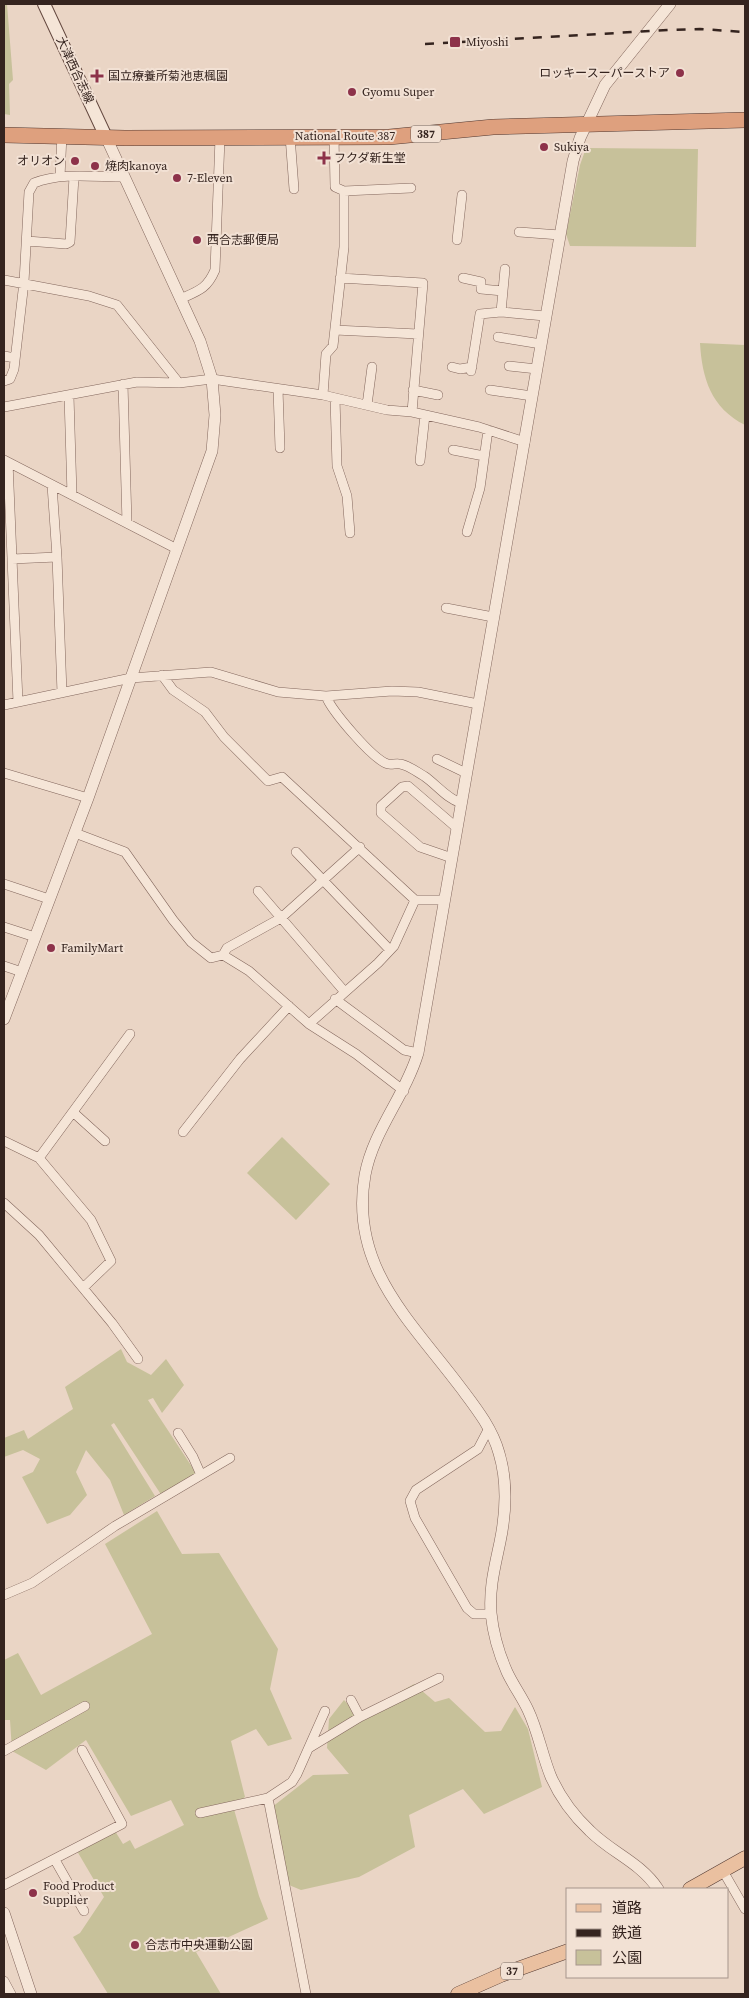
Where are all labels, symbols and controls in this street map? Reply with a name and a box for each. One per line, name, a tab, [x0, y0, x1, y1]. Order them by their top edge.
street label: 大津西合志線	[53, 34, 97, 106]
place label: Miyoshi	[466, 34, 509, 50]
marker: Miyoshi	[448, 35, 462, 49]
place label: ロッキースーパーストア	[539, 65, 670, 81]
marker: ロッキースーパーストア	[674, 67, 686, 79]
place label: 国立療養所菊池恵楓園	[108, 68, 228, 84]
marker: 国立療養所菊池恵楓園	[90, 69, 104, 83]
place label: Gyomu Super	[362, 84, 434, 100]
marker: Gyomu Super	[346, 86, 358, 98]
road number: 387	[411, 126, 441, 142]
street label: National Route 387	[295, 128, 395, 144]
place label: Sukiya	[554, 139, 590, 155]
marker: Sukiya	[538, 141, 550, 153]
place label: フクダ新生堂	[334, 150, 406, 166]
marker: フクダ新生堂	[318, 152, 330, 164]
place label: オリオン	[17, 153, 65, 169]
marker: オリオン	[69, 155, 81, 167]
place label: 焼肉kanoya	[105, 158, 168, 174]
marker: 焼肉kanoya	[89, 160, 101, 172]
place label: 7-Eleven	[187, 170, 233, 186]
marker: 7-Eleven	[171, 172, 183, 184]
place label: 西合志郵便局	[207, 232, 279, 248]
marker: 西合志郵便局	[191, 234, 203, 246]
place label: FamilyMart	[61, 940, 123, 956]
marker: FamilyMart	[45, 942, 57, 954]
place label: Food Product Supplier	[43, 1878, 114, 1908]
marker: Food Product Supplier	[27, 1887, 39, 1899]
legend	[566, 1888, 729, 1978]
text: 道路	[612, 1897, 642, 1918]
text: 鉄道	[612, 1922, 642, 1943]
place label: 合志市中央運動公園	[145, 1937, 253, 1953]
marker: 合志市中央運動公園	[129, 1939, 141, 1951]
text: 公園	[612, 1947, 642, 1968]
road number: 37	[501, 1962, 523, 1980]

